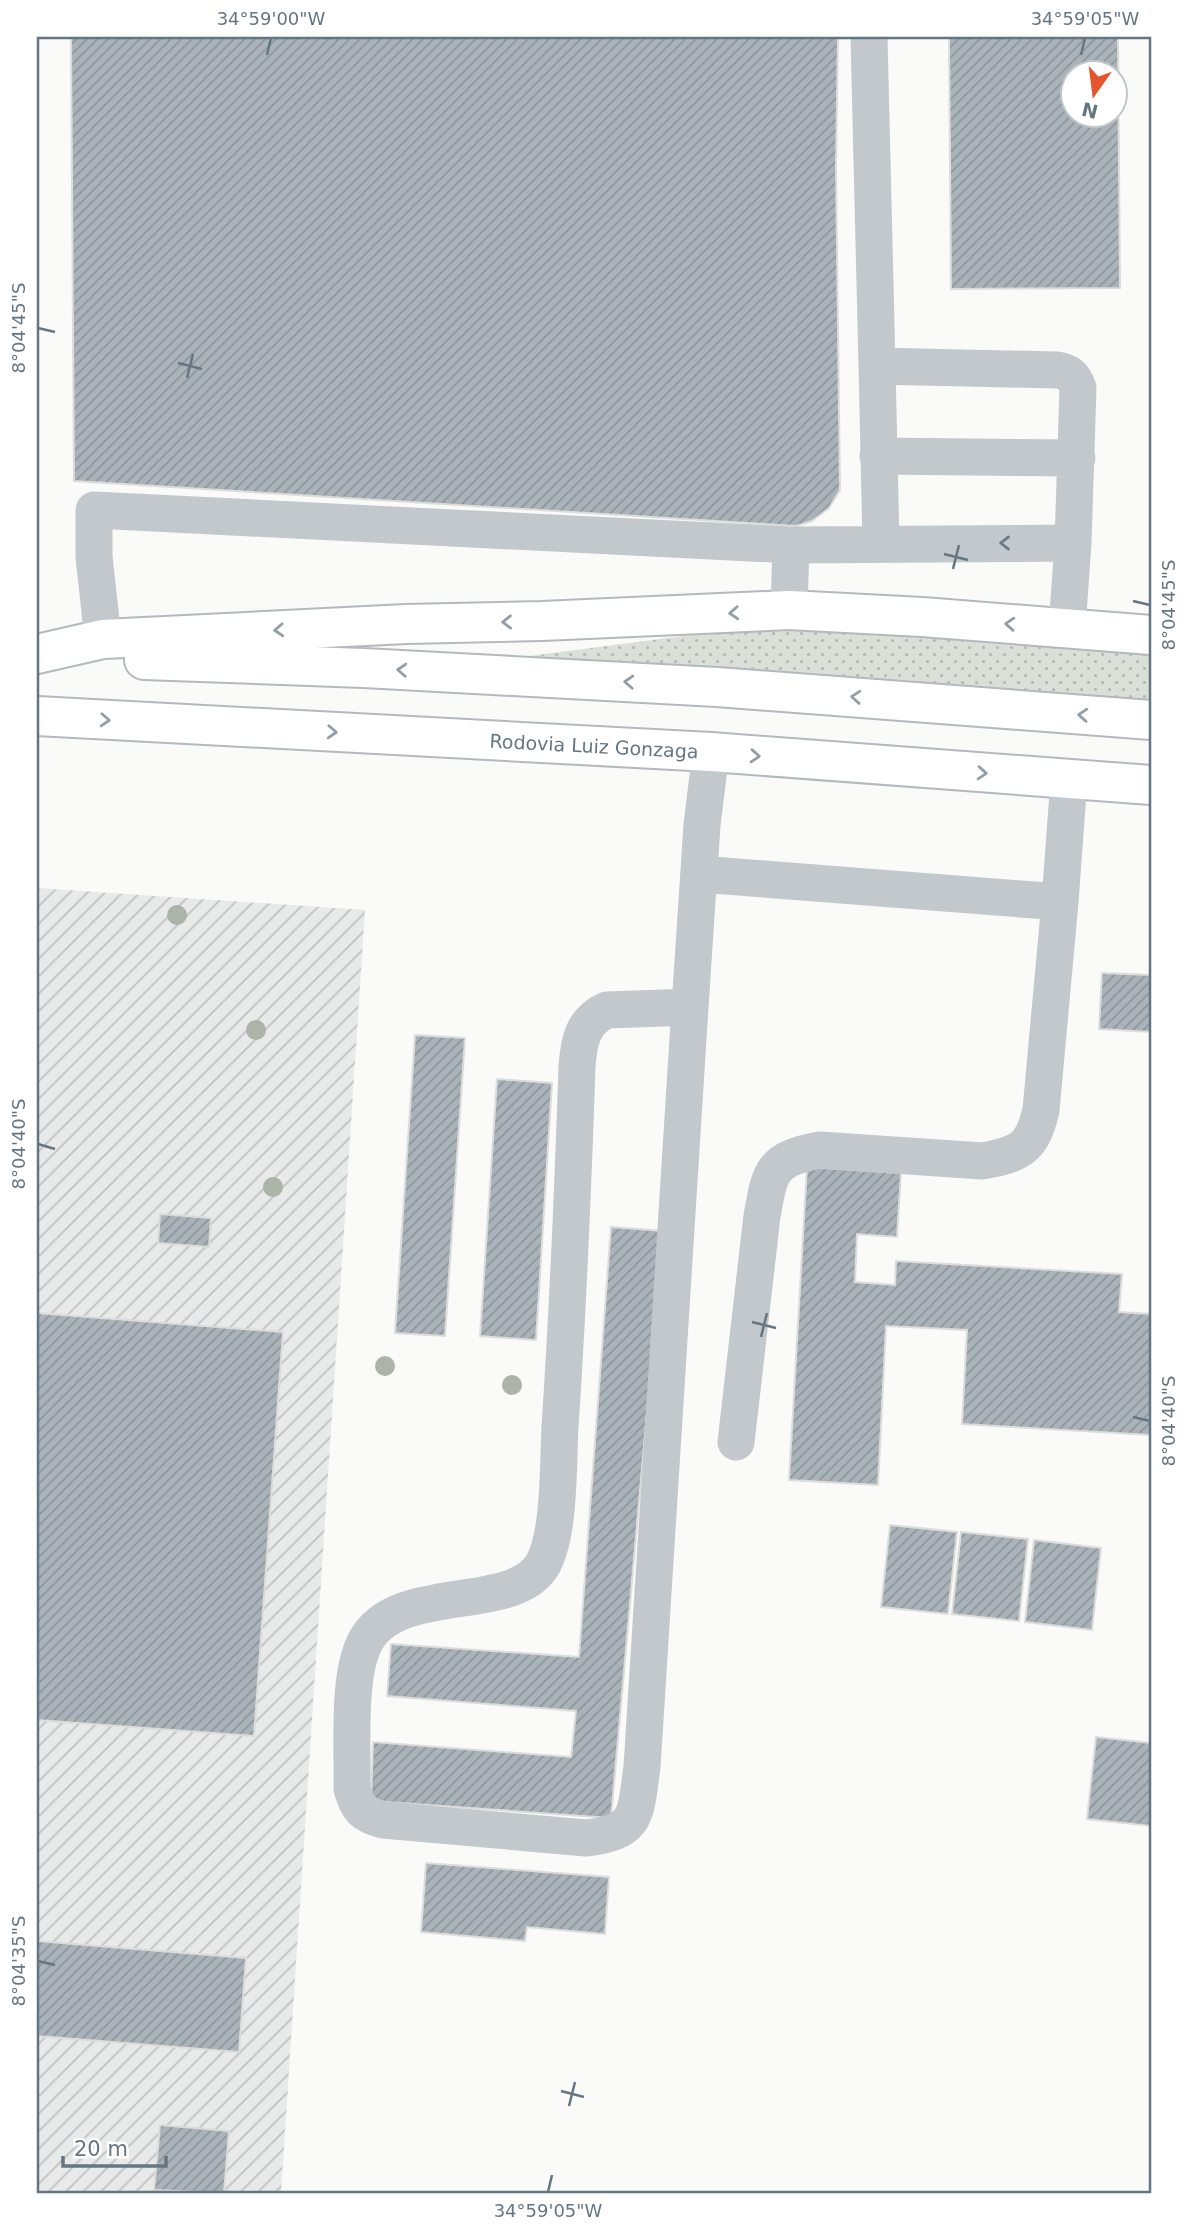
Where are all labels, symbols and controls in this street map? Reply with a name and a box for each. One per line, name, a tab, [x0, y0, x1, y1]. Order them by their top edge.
text: 34°59'00"W	[217, 8, 326, 29]
text: 34°59'05"W	[1031, 8, 1140, 29]
north arrow	[1058, 60, 1128, 130]
text: N	[1080, 98, 1100, 123]
text: 8°04'45"S	[8, 283, 29, 373]
one-way arrow	[999, 535, 1010, 551]
text: 8°04'45"S	[1158, 560, 1179, 650]
one-way arrow	[728, 605, 739, 620]
one-way arrow	[501, 614, 511, 630]
one-way arrow	[1004, 617, 1015, 632]
one-way arrow	[274, 623, 285, 638]
one-way arrow	[396, 662, 407, 677]
one-way arrow	[624, 675, 635, 690]
one-way arrow	[851, 690, 862, 705]
one-way arrow	[1077, 708, 1088, 723]
one-way arrow	[100, 712, 111, 727]
one-way arrow	[327, 724, 338, 739]
street label: Rodovia Luiz Gonzaga	[489, 730, 699, 762]
one-way arrow	[750, 748, 761, 763]
one-way arrow	[977, 765, 988, 780]
text: 8°04'40"S	[8, 1099, 29, 1189]
text: 8°04'40"S	[1158, 1376, 1179, 1466]
text: 8°04'35"S	[8, 1916, 29, 2006]
scale bar	[63, 2125, 166, 2169]
text: 20 m	[74, 2137, 128, 2161]
text: 34°59'05"W	[494, 2200, 603, 2221]

